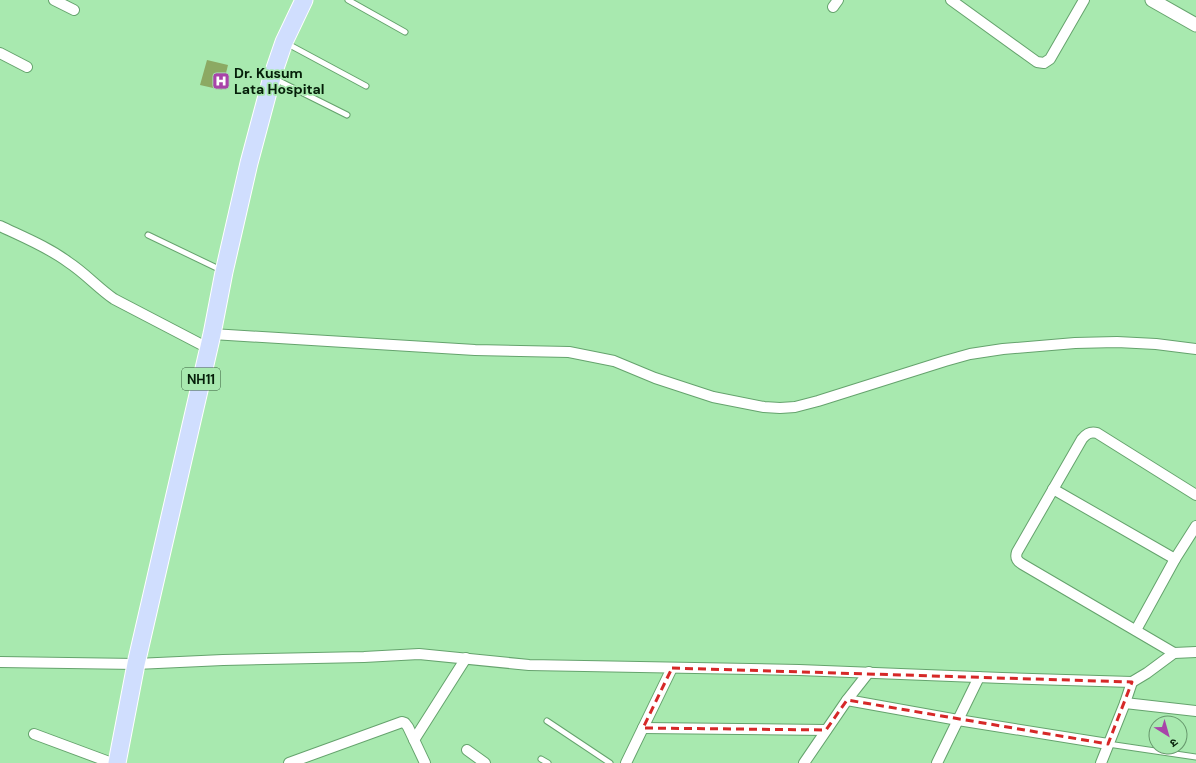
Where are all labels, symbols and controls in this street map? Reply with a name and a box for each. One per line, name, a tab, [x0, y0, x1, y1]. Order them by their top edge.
place label: Dr. Kusum Lata Hospital	[234, 64, 325, 98]
hospital icon: Dr. Kusum Lata Hospital	[211, 71, 231, 91]
road number: NH11	[182, 368, 220, 390]
north arrow	[1148, 715, 1188, 755]
text: उ	[1167, 735, 1181, 751]

